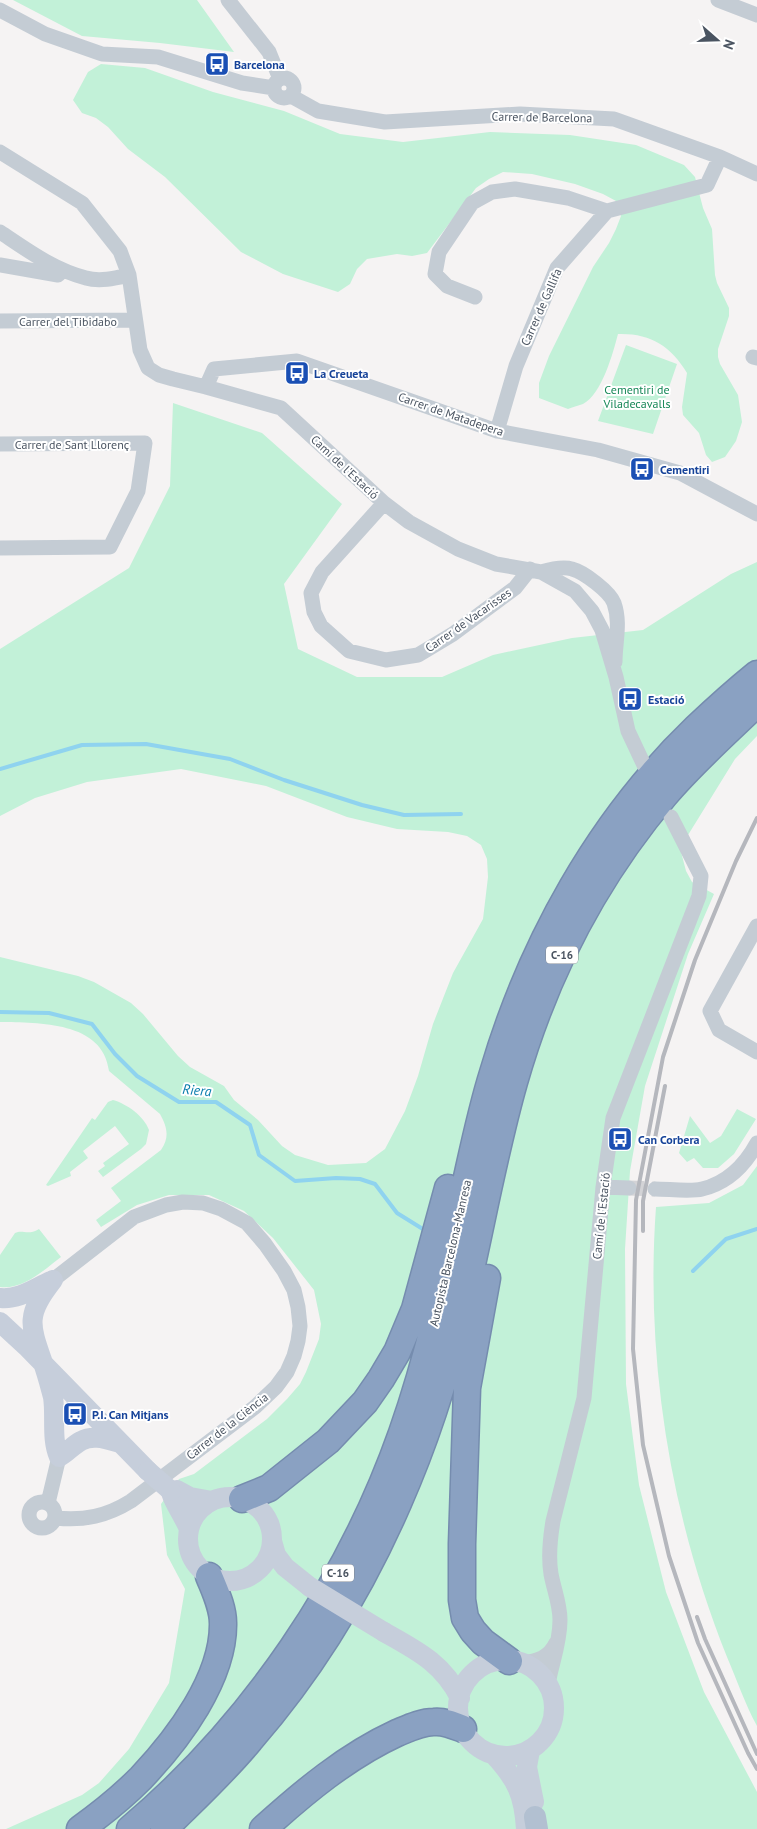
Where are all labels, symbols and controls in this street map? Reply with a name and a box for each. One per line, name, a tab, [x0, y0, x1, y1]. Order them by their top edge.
north arrow	[692, 15, 742, 65]
text: N	[719, 37, 739, 52]
bus stop icon: Barcelona	[204, 51, 230, 77]
place label: Barcelona	[234, 57, 285, 72]
street label: Carrer de Barcelona	[492, 109, 592, 125]
street label: Carrer de Gallifa	[517, 266, 565, 348]
street label: Carrer del Tibidabo	[19, 314, 117, 329]
bus stop icon: La Creueta	[284, 360, 310, 386]
place label: La Creueta	[314, 366, 369, 381]
park label: Cementiri de Viladecavalls	[602, 382, 671, 411]
street label: Carrer de Matadepera	[396, 389, 506, 439]
street label: Camí de l'Estació	[308, 432, 382, 502]
street label: Carrer de Sant Llorenç	[15, 437, 130, 452]
bus stop icon: Cementiri	[629, 456, 655, 482]
place label: Cementiri	[660, 462, 710, 477]
street label: Carrer de Vacarisses	[422, 585, 514, 655]
bus stop icon: Estació	[617, 686, 643, 712]
place label: Estació	[648, 692, 685, 707]
road number: C-16	[546, 946, 578, 964]
water label: Riera	[182, 1080, 213, 1100]
bus stop icon: Can Corbera	[607, 1126, 633, 1152]
place label: Can Corbera	[638, 1132, 700, 1147]
street label: Camí de l'Estació	[589, 1172, 613, 1260]
street label: Autopista Barcelona-Manresa	[426, 1178, 474, 1328]
street label: Carrer de la Ciència	[183, 1389, 271, 1463]
bus stop icon: P.I. Can Mitjans	[62, 1401, 88, 1427]
place label: P.I. Can Mitjans	[92, 1407, 169, 1422]
road number: C-16	[322, 1565, 354, 1582]

